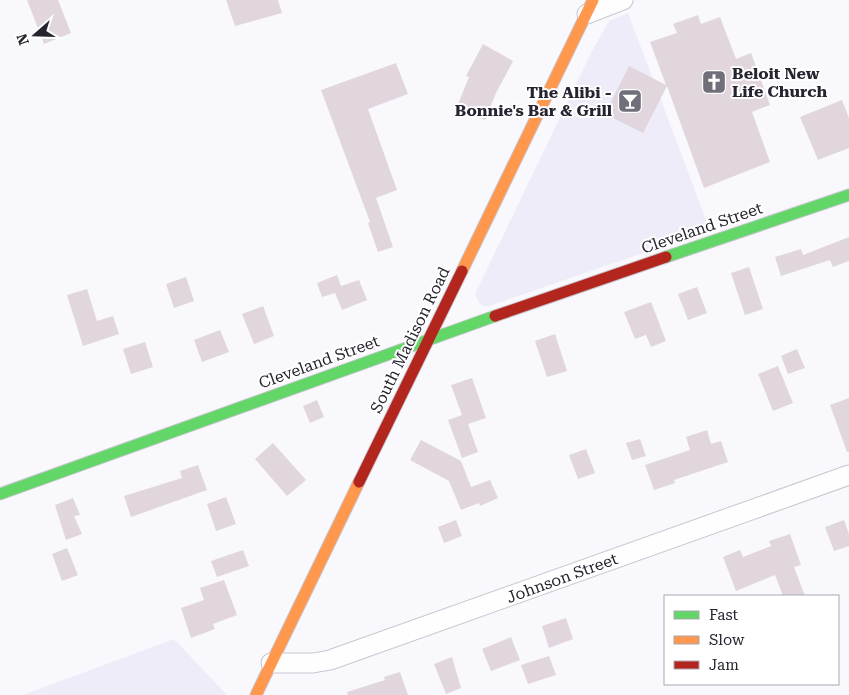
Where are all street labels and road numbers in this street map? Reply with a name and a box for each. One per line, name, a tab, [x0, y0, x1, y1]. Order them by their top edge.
street label: Cleveland Street	[639, 198, 765, 258]
street label: South Madison Road	[366, 264, 454, 416]
street label: Cleveland Street	[256, 331, 382, 393]
street label: Johnson Street	[504, 549, 620, 607]

